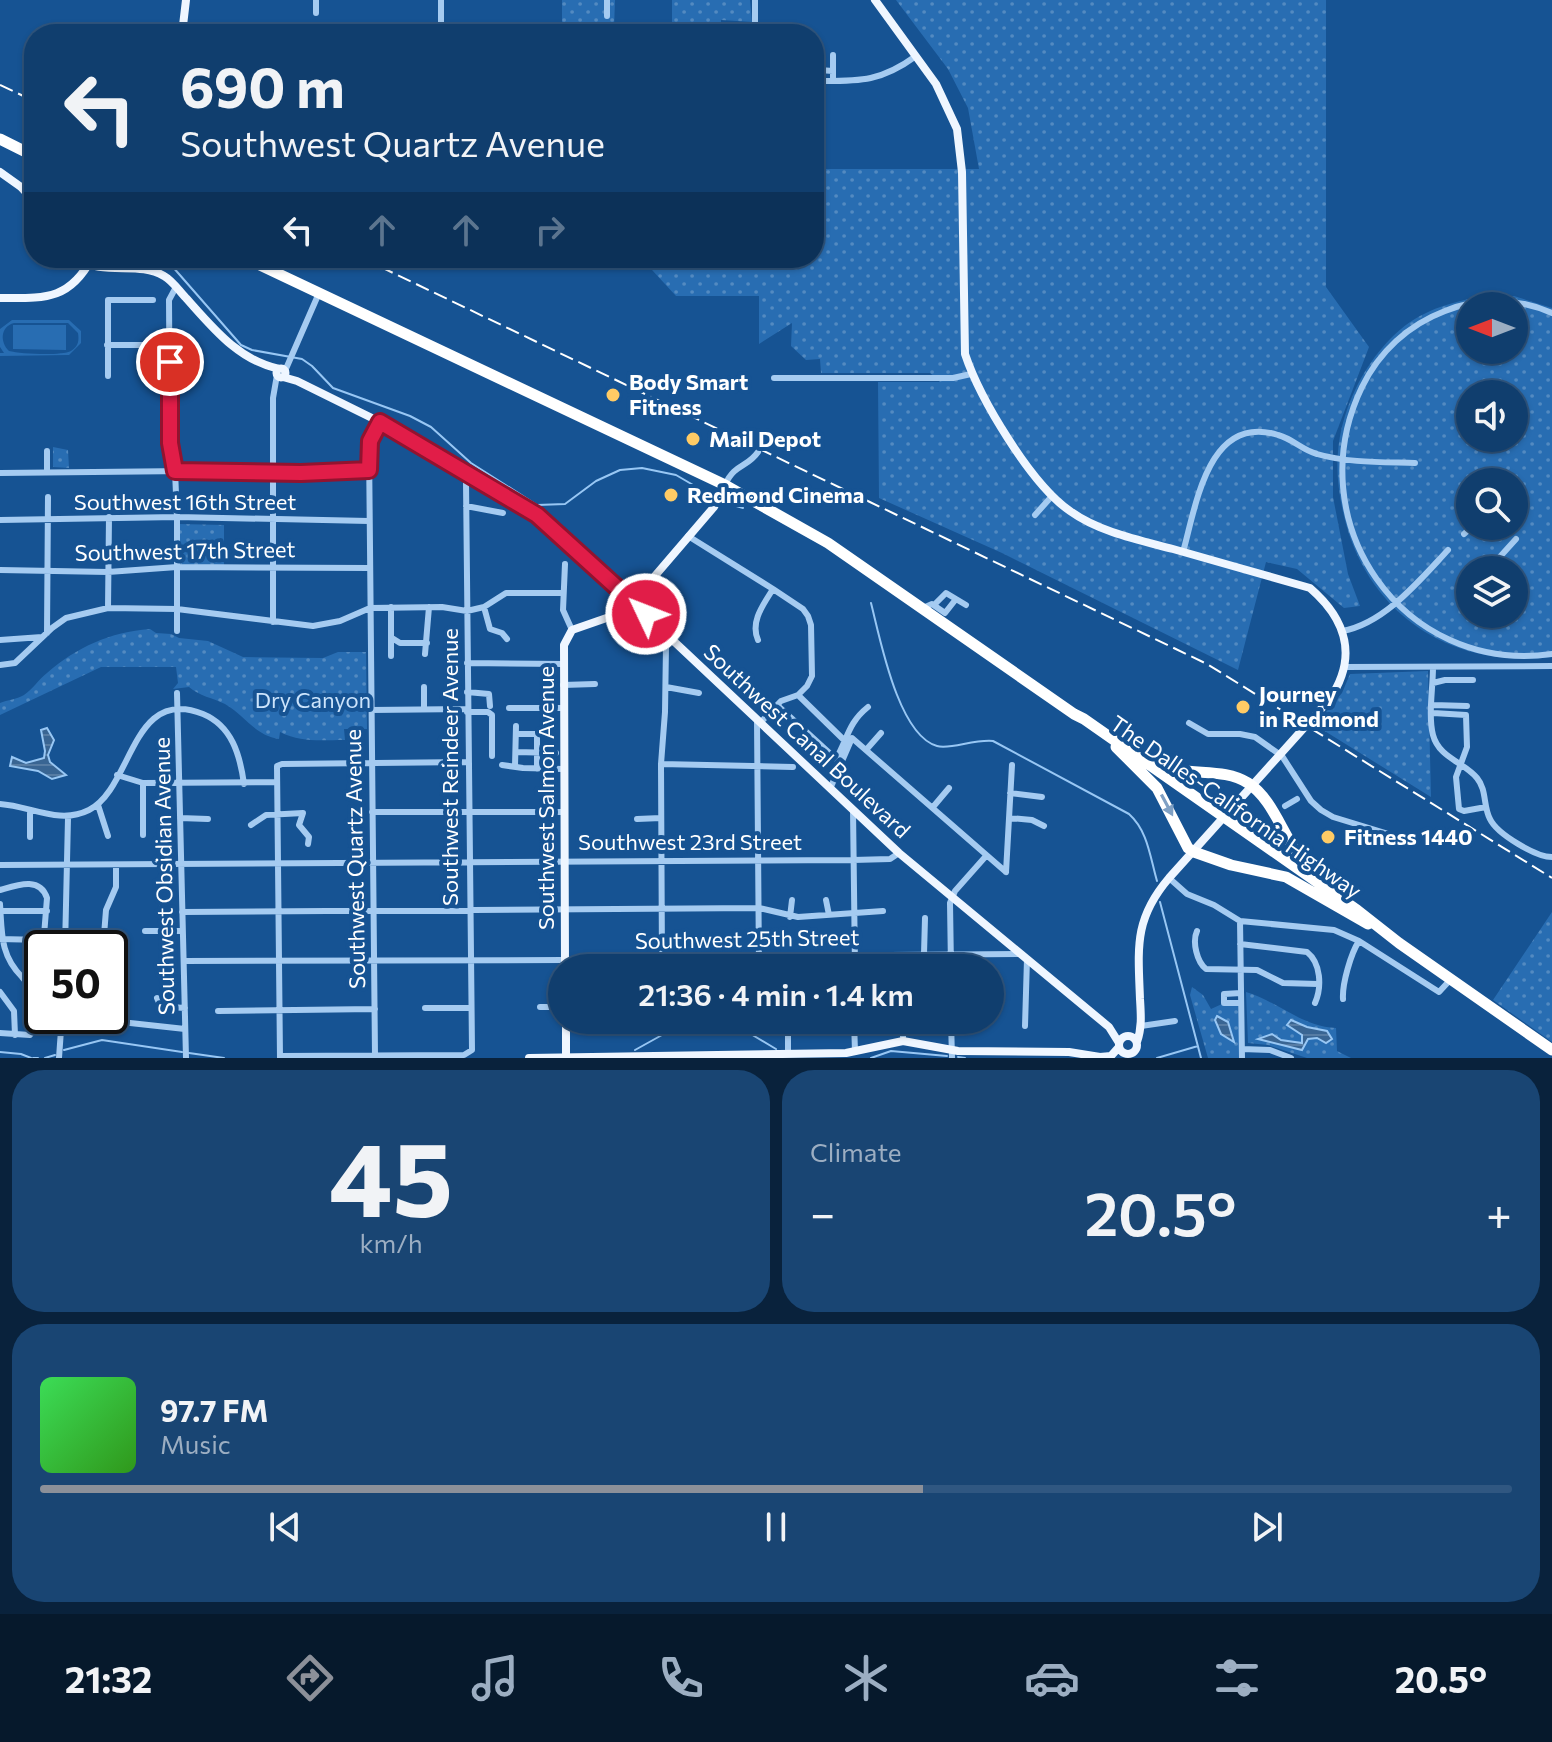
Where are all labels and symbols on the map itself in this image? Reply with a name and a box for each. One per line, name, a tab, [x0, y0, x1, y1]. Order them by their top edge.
north arrow	[1456, 292, 1528, 364]
pin	[136, 328, 204, 396]
place label: Body Smart Fitness	[629, 368, 748, 420]
marker: Body Smart Fitness	[604, 386, 622, 404]
place label: Mail Depot	[709, 425, 821, 452]
marker: Mail Depot	[684, 430, 702, 448]
place label: Redmond Cinema	[687, 481, 864, 508]
marker: Redmond Cinema	[662, 486, 680, 504]
street label: Southwest 16th Street	[74, 488, 296, 515]
street label: Southwest 17th Street	[74, 535, 296, 566]
position arrow	[604, 572, 688, 656]
street label: Southwest Reindeer Avenue	[436, 628, 463, 906]
street label: Southwest Canal Boulevard	[699, 638, 916, 843]
street label: Southwest Salmon Avenue	[532, 666, 559, 930]
place label: Journey in Redmond	[1259, 680, 1379, 732]
park label: Dry Canyon	[255, 686, 371, 713]
marker: Journey in Redmond	[1234, 698, 1252, 716]
street label: The Dalles-California Highway	[1105, 709, 1367, 904]
street label: Southwest Quartz Avenue	[339, 729, 370, 989]
street label: Southwest Obsidian Avenue	[148, 737, 179, 1015]
one-way arrow	[1161, 794, 1174, 817]
place label: Fitness 1440	[1344, 823, 1473, 850]
street label: Southwest 23rd Street	[578, 828, 802, 855]
marker: Fitness 1440	[1319, 828, 1337, 846]
street label: Southwest 25th Street	[634, 923, 859, 954]
speed limit sign: 50	[24, 930, 128, 1034]

